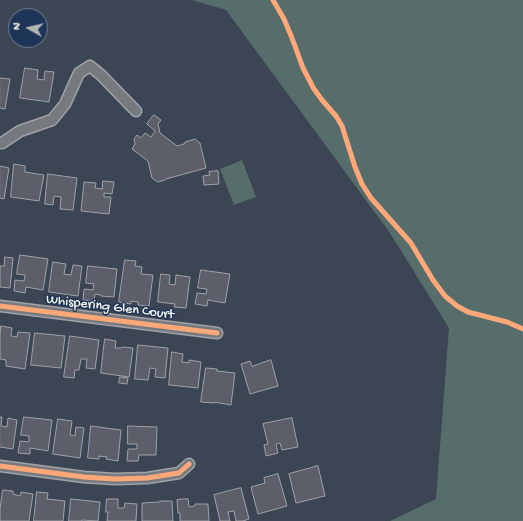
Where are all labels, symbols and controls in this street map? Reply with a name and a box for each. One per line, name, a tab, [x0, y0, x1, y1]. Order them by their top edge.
north arrow	[8, 8, 48, 48]
text: N	[11, 22, 24, 31]
street label: Whispering Glen Court	[45, 292, 175, 324]

